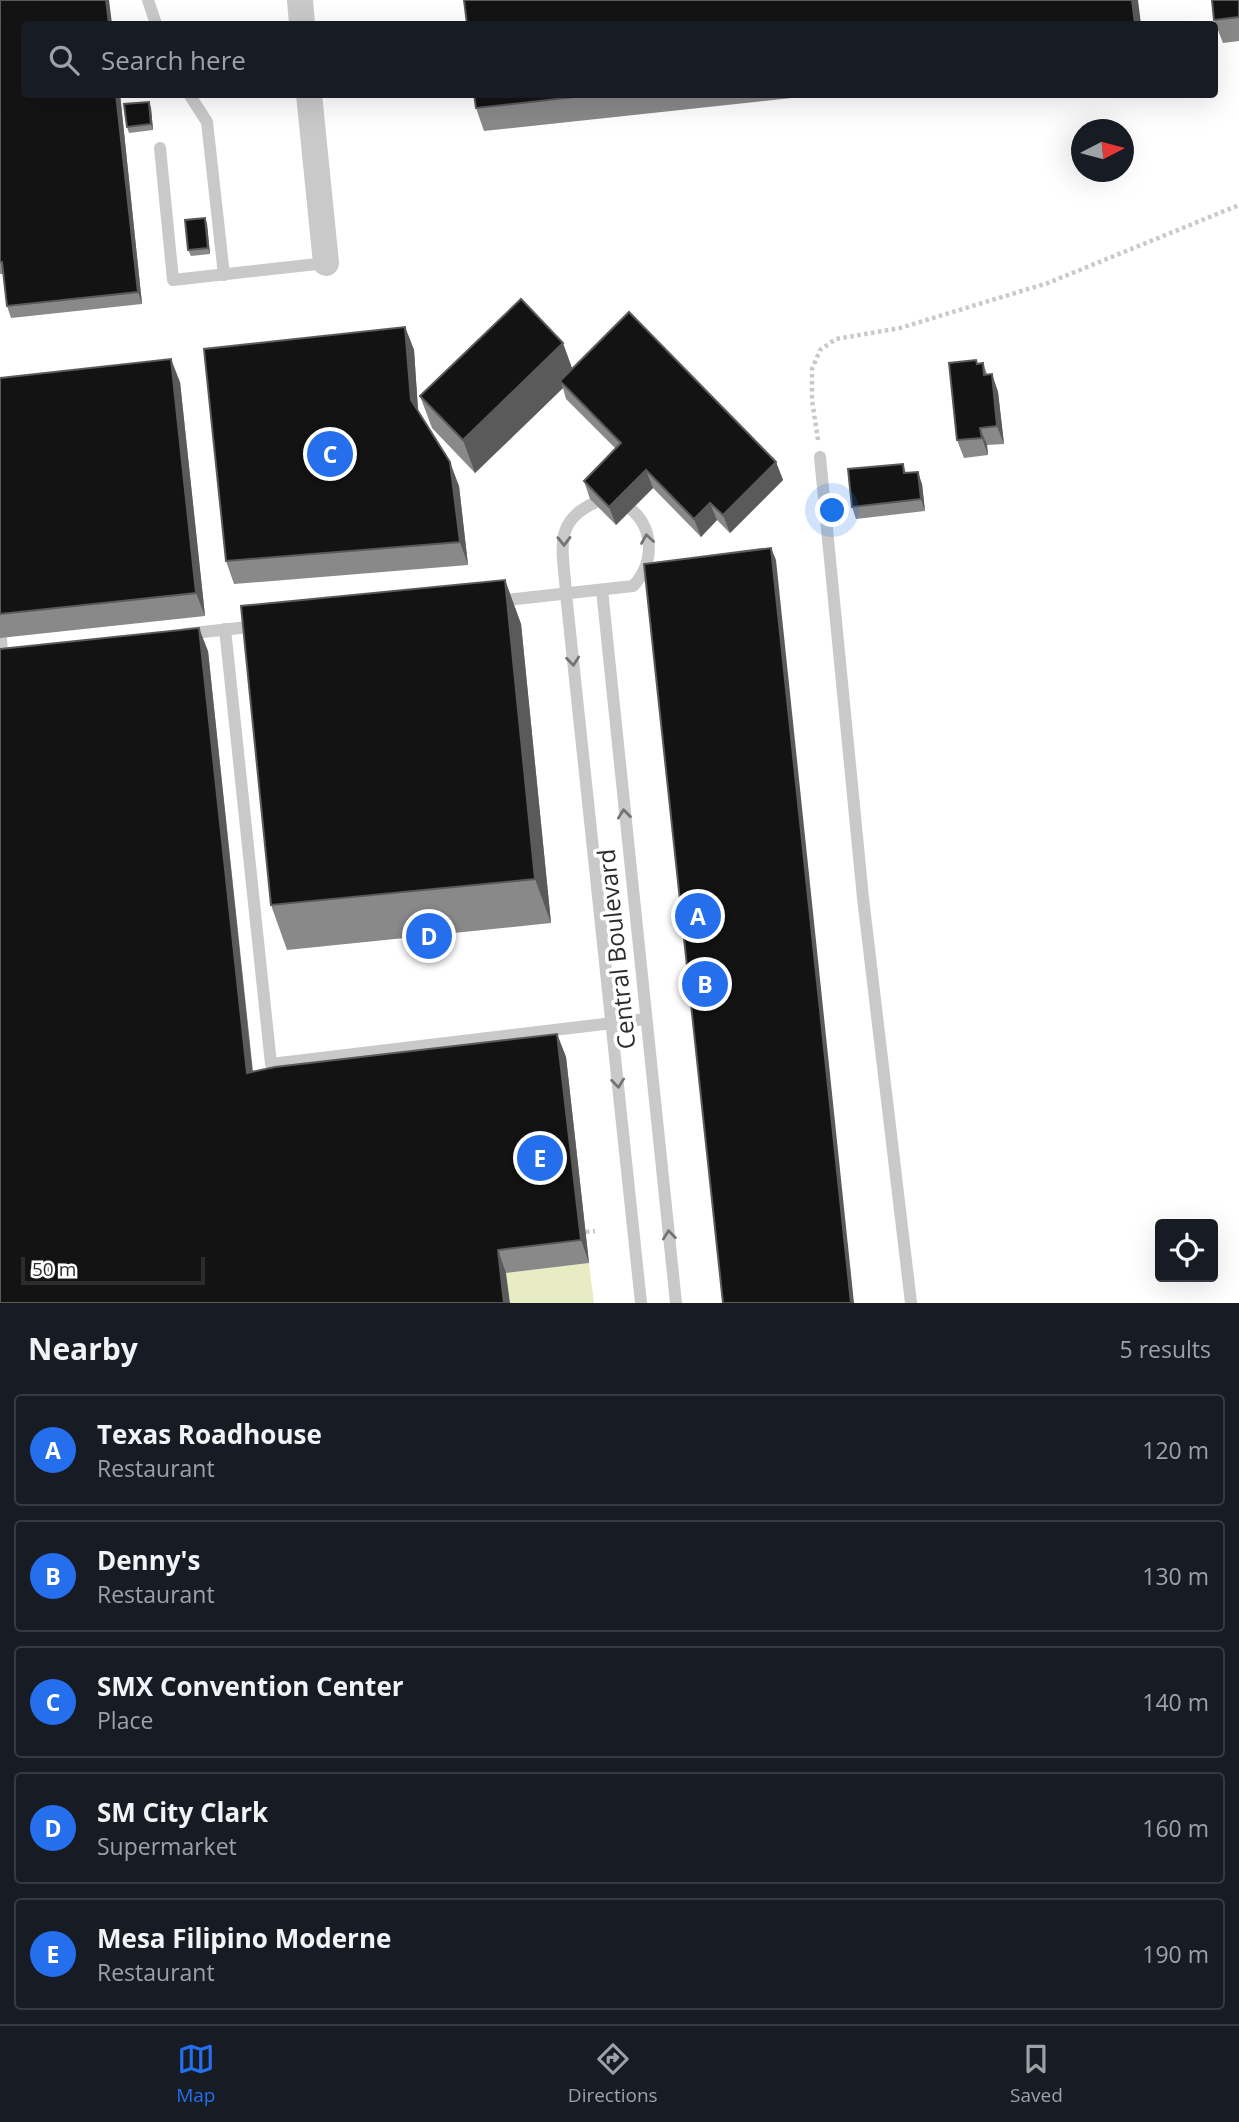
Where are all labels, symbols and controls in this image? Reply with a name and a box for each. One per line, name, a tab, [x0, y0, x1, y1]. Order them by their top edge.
search box	[21, 21, 1218, 98]
icon: search	[45, 41, 83, 79]
text: Search here	[101, 42, 246, 78]
north arrow	[1071, 119, 1134, 182]
pin: C	[307, 428, 353, 480]
your location	[815, 493, 849, 527]
one-way arrow	[640, 533, 655, 545]
one-way arrow	[556, 536, 572, 546]
one-way arrow	[566, 656, 581, 667]
one-way arrow	[617, 808, 632, 820]
street label: Central Boulevard	[589, 847, 642, 1051]
pin: A	[675, 890, 721, 942]
pin: D	[406, 910, 452, 962]
pin: B	[682, 958, 728, 1010]
one-way arrow	[610, 1077, 625, 1088]
pin: E	[517, 1132, 563, 1184]
map controls	[1155, 1219, 1218, 1282]
button: locate	[1155, 1219, 1218, 1282]
one-way arrow	[662, 1229, 677, 1240]
scale bar	[21, 1254, 205, 1286]
text: 50 m	[32, 1256, 76, 1282]
text: Nearby	[28, 1328, 138, 1369]
text: 5 results	[1120, 1333, 1211, 1365]
text: Texas Roadhouse	[97, 1416, 322, 1452]
text: A	[45, 1434, 61, 1466]
text: 120 m	[1142, 1434, 1209, 1466]
text: Restaurant	[97, 1452, 215, 1484]
text: Denny's	[97, 1542, 200, 1578]
text: B	[45, 1560, 61, 1592]
text: 130 m	[1142, 1560, 1209, 1592]
text: Restaurant	[97, 1578, 215, 1610]
text: SMX Convention Center	[97, 1668, 404, 1704]
text: C	[46, 1686, 60, 1718]
text: 140 m	[1142, 1686, 1209, 1718]
text: Place	[97, 1704, 153, 1736]
text: SM City Clark	[97, 1794, 268, 1830]
text: D	[44, 1812, 62, 1844]
text: 160 m	[1142, 1812, 1209, 1844]
text: Supermarket	[97, 1830, 237, 1862]
text: Mesa Filipino Moderne	[97, 1920, 391, 1956]
text: E	[47, 1938, 59, 1970]
text: 190 m	[1142, 1938, 1209, 1970]
text: Restaurant	[97, 1956, 215, 1988]
tab: Map	[176, 2040, 215, 2108]
tab: Directions	[568, 2040, 658, 2108]
tab: Saved	[1010, 2040, 1063, 2108]

